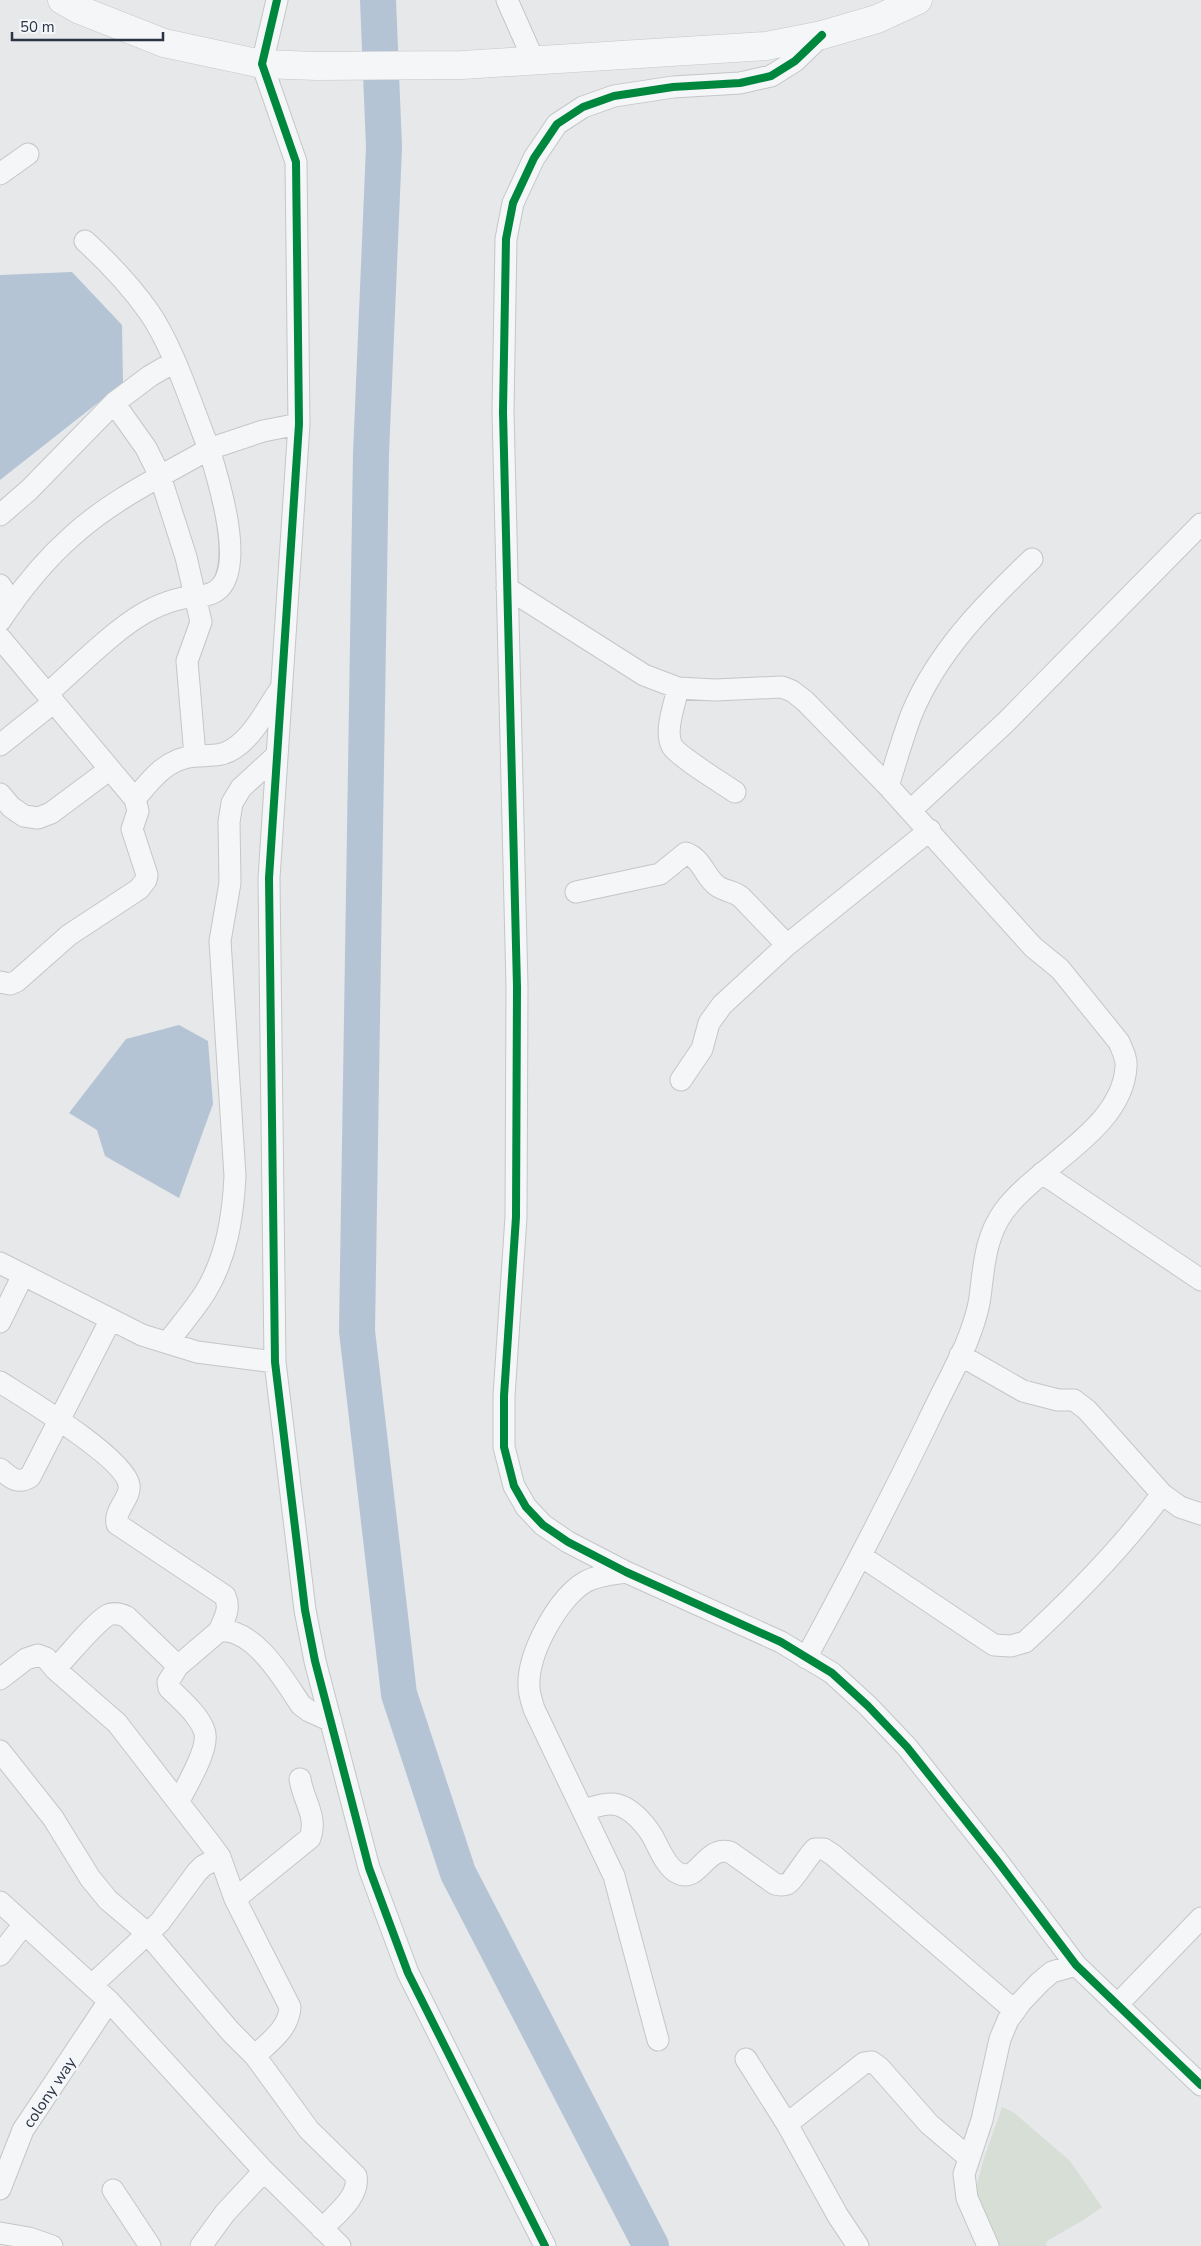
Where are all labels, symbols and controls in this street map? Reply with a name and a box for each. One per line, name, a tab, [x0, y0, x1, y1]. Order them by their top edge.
scale bar	[12, 10, 164, 42]
text: 50 m	[20, 17, 55, 37]
street label: colony way	[18, 2052, 82, 2132]

